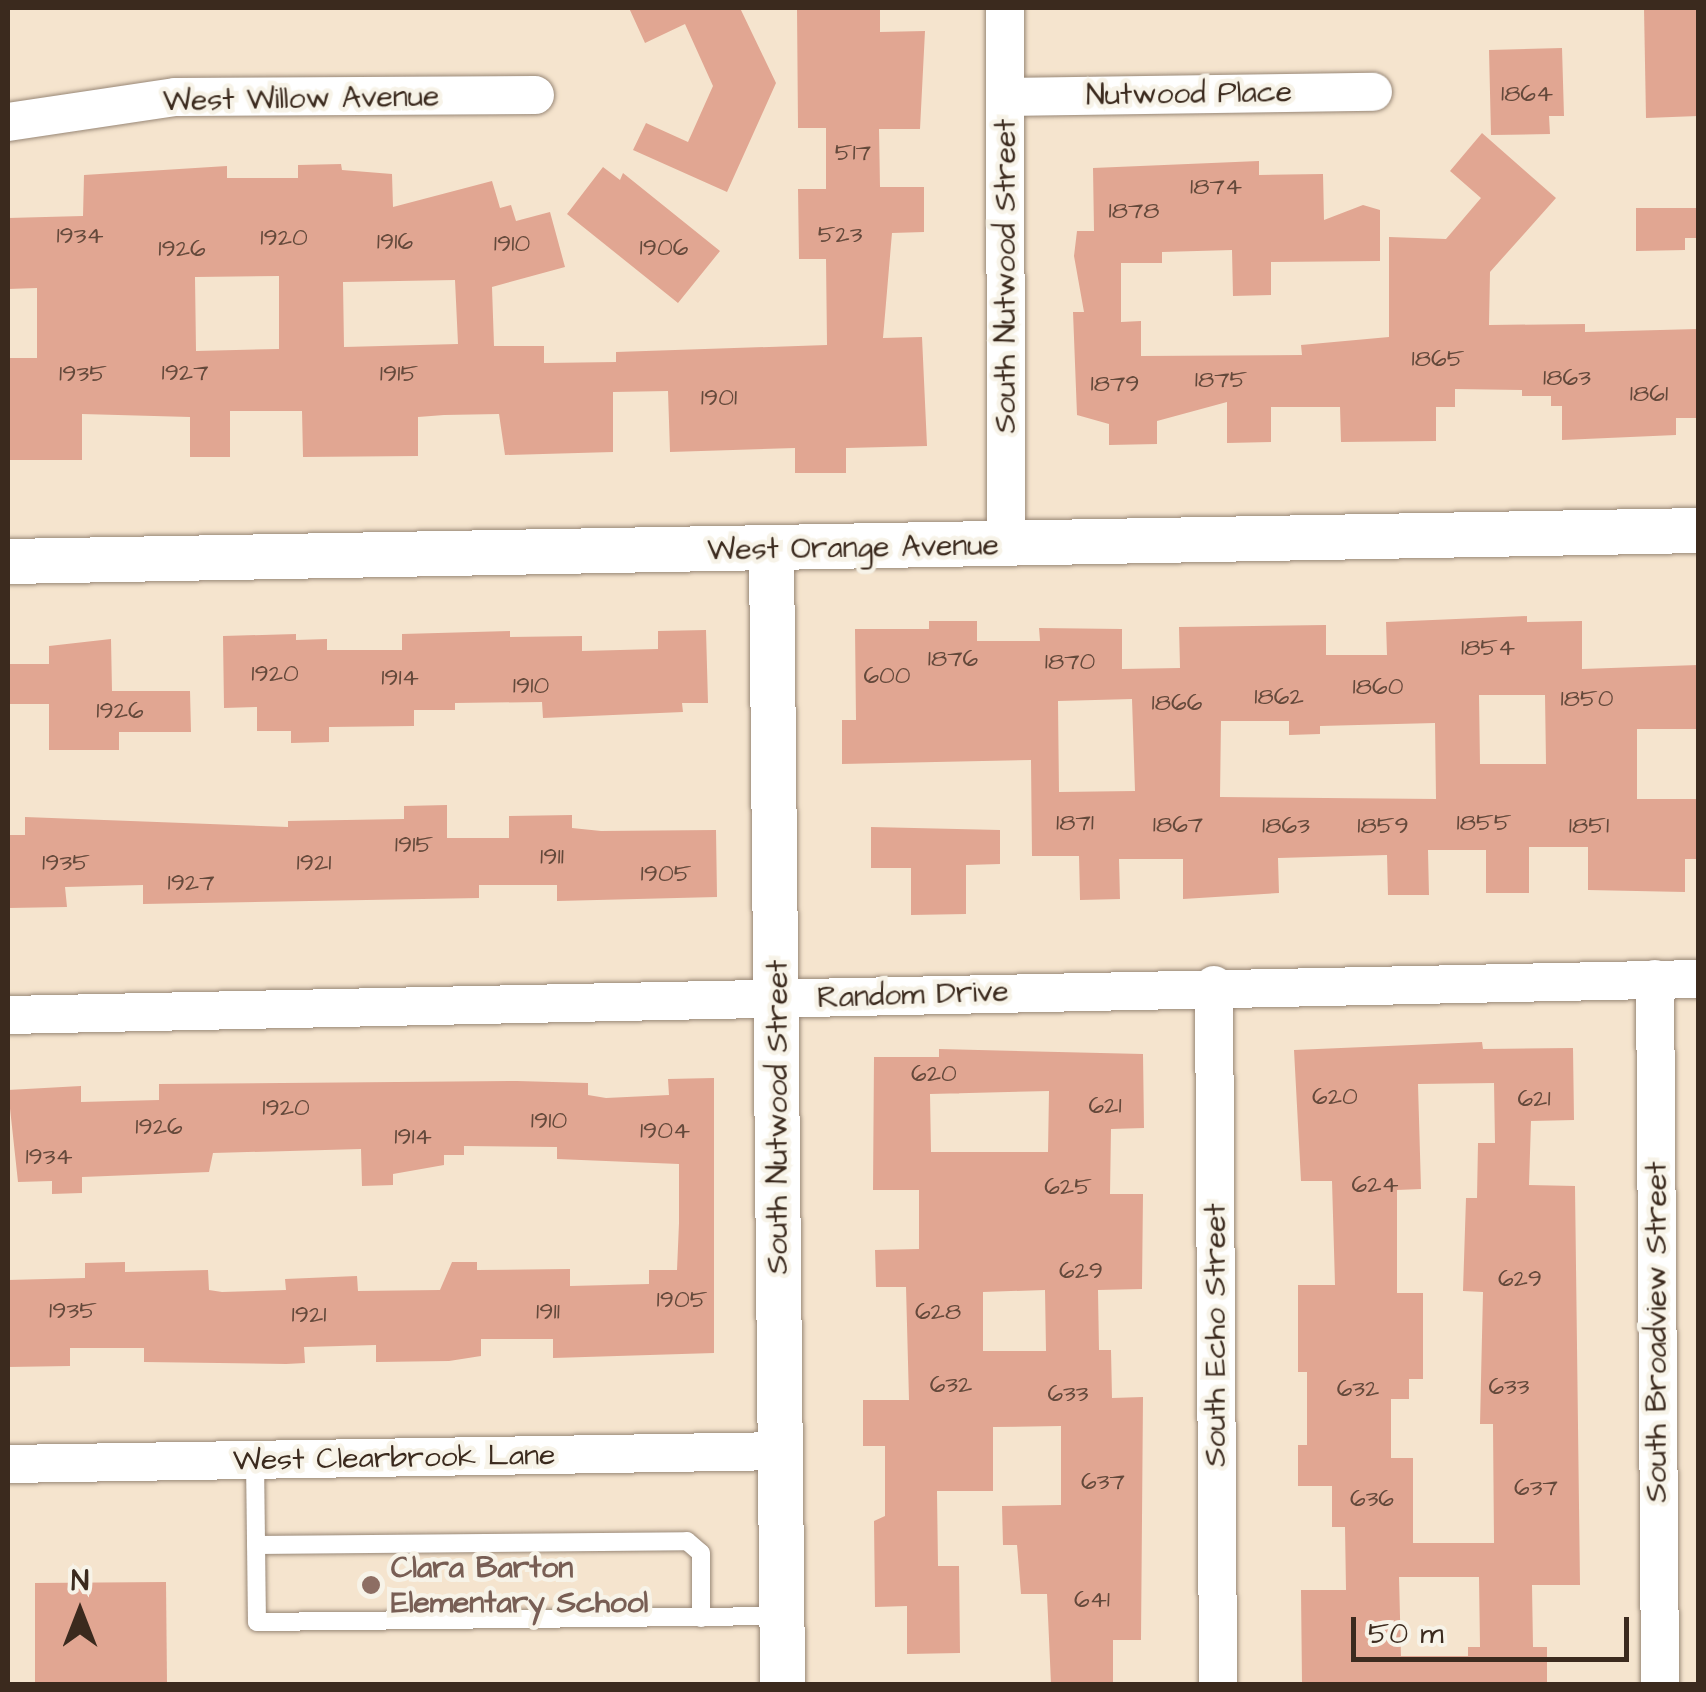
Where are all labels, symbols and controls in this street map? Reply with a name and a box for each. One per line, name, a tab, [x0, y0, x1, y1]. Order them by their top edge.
street label: Nutwood Place	[1086, 74, 1292, 114]
street label: West Willow Avenue	[162, 79, 440, 119]
house number: 1864	[1501, 79, 1553, 109]
street label: South Nutwood Street	[988, 119, 1024, 433]
house number: 517	[835, 138, 871, 168]
house number: 1874	[1190, 172, 1242, 202]
house number: 1878	[1108, 196, 1160, 226]
house number: 523	[818, 220, 862, 250]
house number: 1934	[56, 221, 104, 251]
house number: 1920	[260, 223, 308, 253]
house number: 1916	[377, 227, 413, 257]
house number: 1910	[494, 229, 530, 259]
house number: 1906	[640, 233, 688, 263]
house number: 1926	[158, 234, 206, 264]
house number: 1865	[1412, 344, 1464, 374]
house number: 1927	[161, 358, 209, 388]
house number: 1935	[59, 359, 107, 389]
house number: 1915	[380, 359, 418, 389]
house number: 1863	[1543, 363, 1591, 393]
house number: 1875	[1195, 365, 1247, 395]
house number: 1879	[1090, 369, 1140, 399]
house number: 1861	[1630, 379, 1668, 409]
house number: 1901	[701, 383, 737, 413]
street label: West Orange Avenue	[707, 527, 999, 569]
house number: 1854	[1461, 633, 1515, 663]
house number: 1876	[928, 644, 978, 674]
house number: 1870	[1045, 647, 1095, 677]
house number: 1920	[251, 659, 299, 689]
house number: 600	[863, 661, 911, 691]
house number: 1914	[381, 663, 419, 693]
house number: 1910	[513, 671, 549, 701]
house number: 1860	[1353, 672, 1403, 702]
house number: 1862	[1254, 682, 1304, 712]
house number: 1850	[1561, 684, 1613, 714]
house number: 1866	[1152, 688, 1202, 718]
house number: 1926	[96, 696, 144, 726]
house number: 1871	[1056, 808, 1094, 838]
house number: 1855	[1457, 808, 1511, 838]
house number: 1867	[1153, 810, 1203, 840]
house number: 1863	[1262, 811, 1310, 841]
house number: 1859	[1357, 811, 1409, 841]
house number: 1851	[1569, 811, 1609, 841]
house number: 1915	[395, 830, 433, 860]
house number: 1911	[540, 842, 564, 872]
house number: 1935	[42, 848, 90, 878]
house number: 1921	[297, 848, 331, 878]
house number: 1905	[641, 859, 691, 889]
house number: 1927	[167, 868, 215, 898]
street label: South Nutwood Street	[760, 960, 796, 1274]
street label: Random Drive	[817, 974, 1009, 1016]
house number: 620	[911, 1059, 957, 1089]
house number: 620	[1312, 1082, 1358, 1112]
house number: 621	[1517, 1084, 1551, 1114]
house number: 621	[1088, 1091, 1122, 1121]
house number: 1920	[262, 1093, 310, 1123]
house number: 1910	[531, 1106, 567, 1136]
house number: 1926	[135, 1112, 183, 1142]
house number: 1904	[640, 1116, 690, 1146]
house number: 1914	[394, 1122, 432, 1152]
house number: 1934	[25, 1142, 73, 1172]
street label: South Broadview Street	[1639, 1162, 1675, 1502]
house number: 624	[1352, 1170, 1398, 1200]
house number: 625	[1044, 1172, 1092, 1202]
street label: South Echo Street	[1198, 1203, 1234, 1467]
house number: 629	[1059, 1256, 1103, 1286]
house number: 629	[1498, 1264, 1542, 1294]
house number: 1905	[657, 1285, 707, 1315]
house number: 1935	[49, 1296, 97, 1326]
house number: 1911	[536, 1297, 560, 1327]
house number: 628	[915, 1297, 961, 1327]
house number: 1921	[292, 1300, 326, 1330]
house number: 632	[930, 1370, 972, 1400]
house number: 633	[1488, 1372, 1530, 1402]
house number: 632	[1337, 1374, 1379, 1404]
house number: 633	[1047, 1379, 1089, 1409]
street label: West Clearbrook Lane	[232, 1437, 556, 1479]
house number: 637	[1081, 1467, 1125, 1497]
house number: 637	[1514, 1473, 1558, 1503]
house number: 636	[1350, 1484, 1394, 1514]
place label: Clara Barton Elementary School	[391, 1550, 648, 1620]
north arrow	[30, 1562, 130, 1662]
text: N	[71, 1562, 89, 1601]
marker: Clara Barton Elementary School	[360, 1574, 382, 1596]
house number: 641	[1074, 1585, 1110, 1615]
scale bar	[1356, 1597, 1634, 1659]
text: 50 m	[1368, 1613, 1444, 1655]

